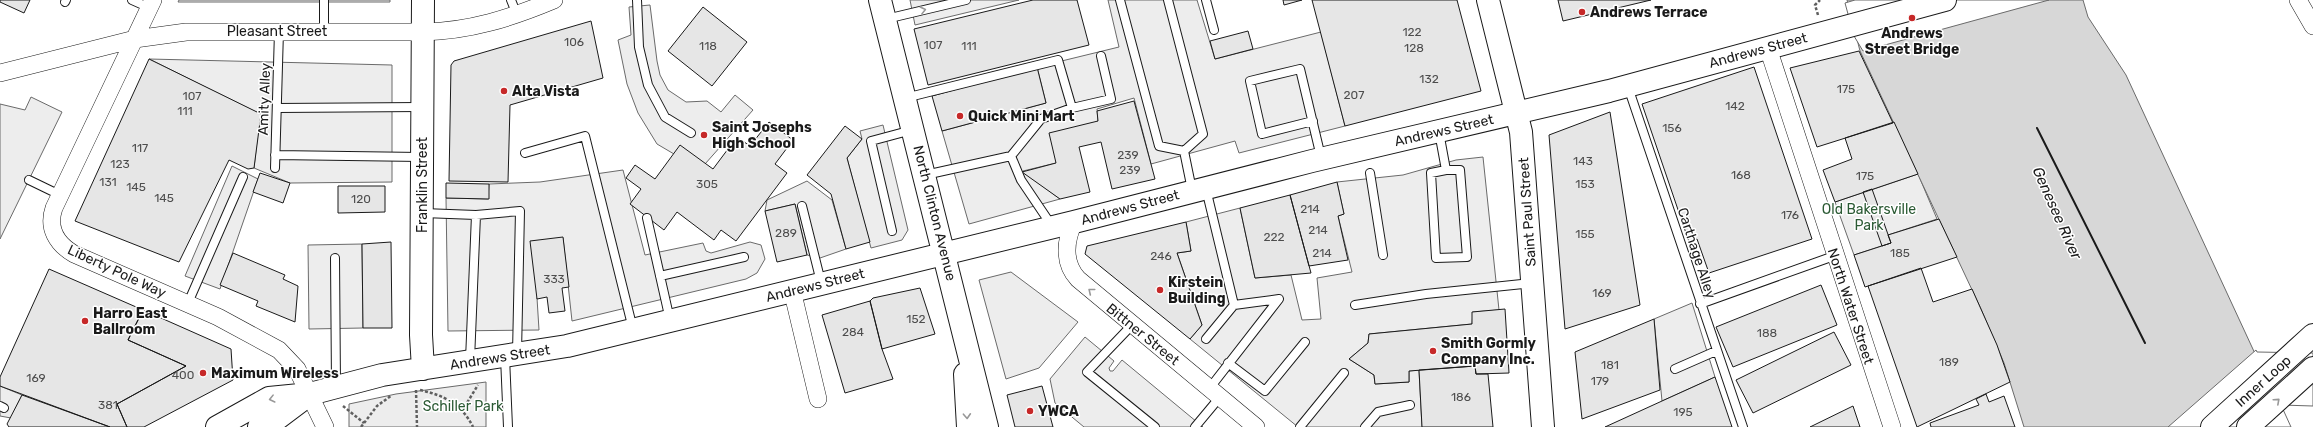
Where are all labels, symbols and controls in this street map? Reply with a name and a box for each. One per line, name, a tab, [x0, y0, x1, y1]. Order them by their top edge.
place label: Andrews Terrace	[1590, 4, 1708, 21]
one-way arrow	[920, 7, 926, 15]
marker: Andrews Terrace	[1577, 7, 1587, 17]
marker: Andrews Street Bridge	[1907, 13, 1917, 23]
street label: Pleasant Street	[227, 23, 328, 40]
house number: 122	[1402, 25, 1422, 39]
place label: Andrews Street Bridge	[1865, 25, 1959, 58]
street label: Andrews Street	[1707, 29, 1810, 72]
house number: 106	[564, 35, 584, 49]
house number: 107	[924, 38, 942, 52]
house number: 118	[699, 39, 717, 53]
house number: 111	[961, 39, 977, 53]
house number: 128	[1404, 41, 1424, 55]
street label: Amity Alley	[255, 62, 274, 136]
house number: 132	[1419, 72, 1439, 86]
house number: 175	[1837, 82, 1855, 96]
place label: Alta Vista	[512, 83, 580, 100]
marker: Alta Vista	[499, 86, 509, 96]
house number: 207	[1344, 88, 1364, 102]
house number: 107	[183, 89, 201, 103]
house number: 142	[1725, 99, 1745, 113]
house number: 111	[177, 104, 193, 118]
place label: Quick Mini Mart	[968, 108, 1075, 125]
marker: Quick Mini Mart	[955, 111, 965, 121]
street label: Andrews Street	[1393, 111, 1496, 150]
place label: Saint Josephs High School	[712, 119, 812, 152]
house number: 156	[1662, 121, 1682, 135]
marker: Saint Josephs High School	[699, 130, 709, 140]
street label: Franklin Street	[414, 137, 431, 233]
house number: 117	[132, 141, 148, 155]
street label: North Clinton Avenue	[909, 144, 960, 283]
house number: 239	[1117, 148, 1139, 162]
house number: 143	[1573, 154, 1593, 168]
street label: Saint Paul Street	[1515, 156, 1540, 267]
house number: 123	[110, 157, 130, 171]
house number: 239	[1119, 163, 1141, 177]
water label: Genesee River	[2028, 164, 2086, 263]
house number: 168	[1731, 168, 1751, 182]
house number: 175	[1856, 169, 1874, 183]
house number: 131	[99, 175, 117, 189]
house number: 305	[696, 177, 718, 191]
house number: 153	[1575, 177, 1595, 191]
house number: 145	[126, 180, 146, 194]
street label: Andrews Street	[1079, 186, 1182, 229]
house number: 145	[154, 191, 174, 205]
house number: 120	[351, 192, 371, 206]
park label: Old Bakersville Park	[1822, 201, 1916, 234]
house number: 214	[1300, 202, 1320, 216]
street label: Carthage Alley	[1674, 205, 1719, 301]
house number: 176	[1781, 208, 1799, 222]
house number: 214	[1308, 223, 1328, 237]
house number: 289	[775, 226, 797, 240]
house number: 155	[1575, 227, 1595, 241]
house number: 222	[1263, 230, 1285, 244]
street label: Liberty Pole Way	[65, 241, 169, 302]
house number: 214	[1312, 246, 1332, 260]
street label: North Water Street	[1824, 246, 1877, 367]
house number: 185	[1890, 246, 1910, 260]
house number: 246	[1150, 249, 1172, 263]
street label: Andrews Street	[764, 265, 867, 306]
house number: 333	[543, 272, 565, 286]
place label: Kirstein Building	[1168, 274, 1226, 307]
marker: Kirstein Building	[1155, 285, 1165, 295]
house number: 169	[1592, 286, 1612, 300]
one-way arrow	[1088, 289, 1095, 296]
street label: Bittner Street	[1103, 300, 1183, 369]
place label: Harro East Ballroom	[93, 305, 168, 338]
house number: 152	[906, 312, 926, 326]
marker: Harro East Ballroom	[80, 316, 90, 326]
house number: 284	[842, 325, 865, 339]
house number: 188	[1757, 326, 1777, 340]
place label: Smith Gormly Company Inc.	[1441, 335, 1537, 368]
street label: Andrews Street	[449, 341, 552, 374]
marker: Smith Gormly Company Inc.	[1428, 346, 1438, 356]
street label: Inner Loop	[2232, 352, 2295, 411]
house number: 189	[1939, 355, 1959, 369]
house number: 181	[1601, 358, 1619, 372]
place label: Maximum Wireless	[211, 365, 339, 382]
house number: 400	[172, 368, 194, 382]
marker: Maximum Wireless	[198, 368, 208, 378]
house number: 169	[26, 371, 46, 385]
house number: 179	[1591, 374, 1609, 388]
house number: 186	[1451, 390, 1471, 404]
one-way arrow	[268, 394, 275, 403]
house number: 381	[98, 398, 118, 412]
park label: Schiller Park	[423, 398, 504, 415]
one-way arrow	[2273, 399, 2280, 406]
place label: YWCA	[1038, 403, 1079, 420]
house number: 195	[1673, 405, 1693, 419]
marker: YWCA	[1025, 406, 1035, 416]
one-way arrow	[963, 413, 972, 419]

